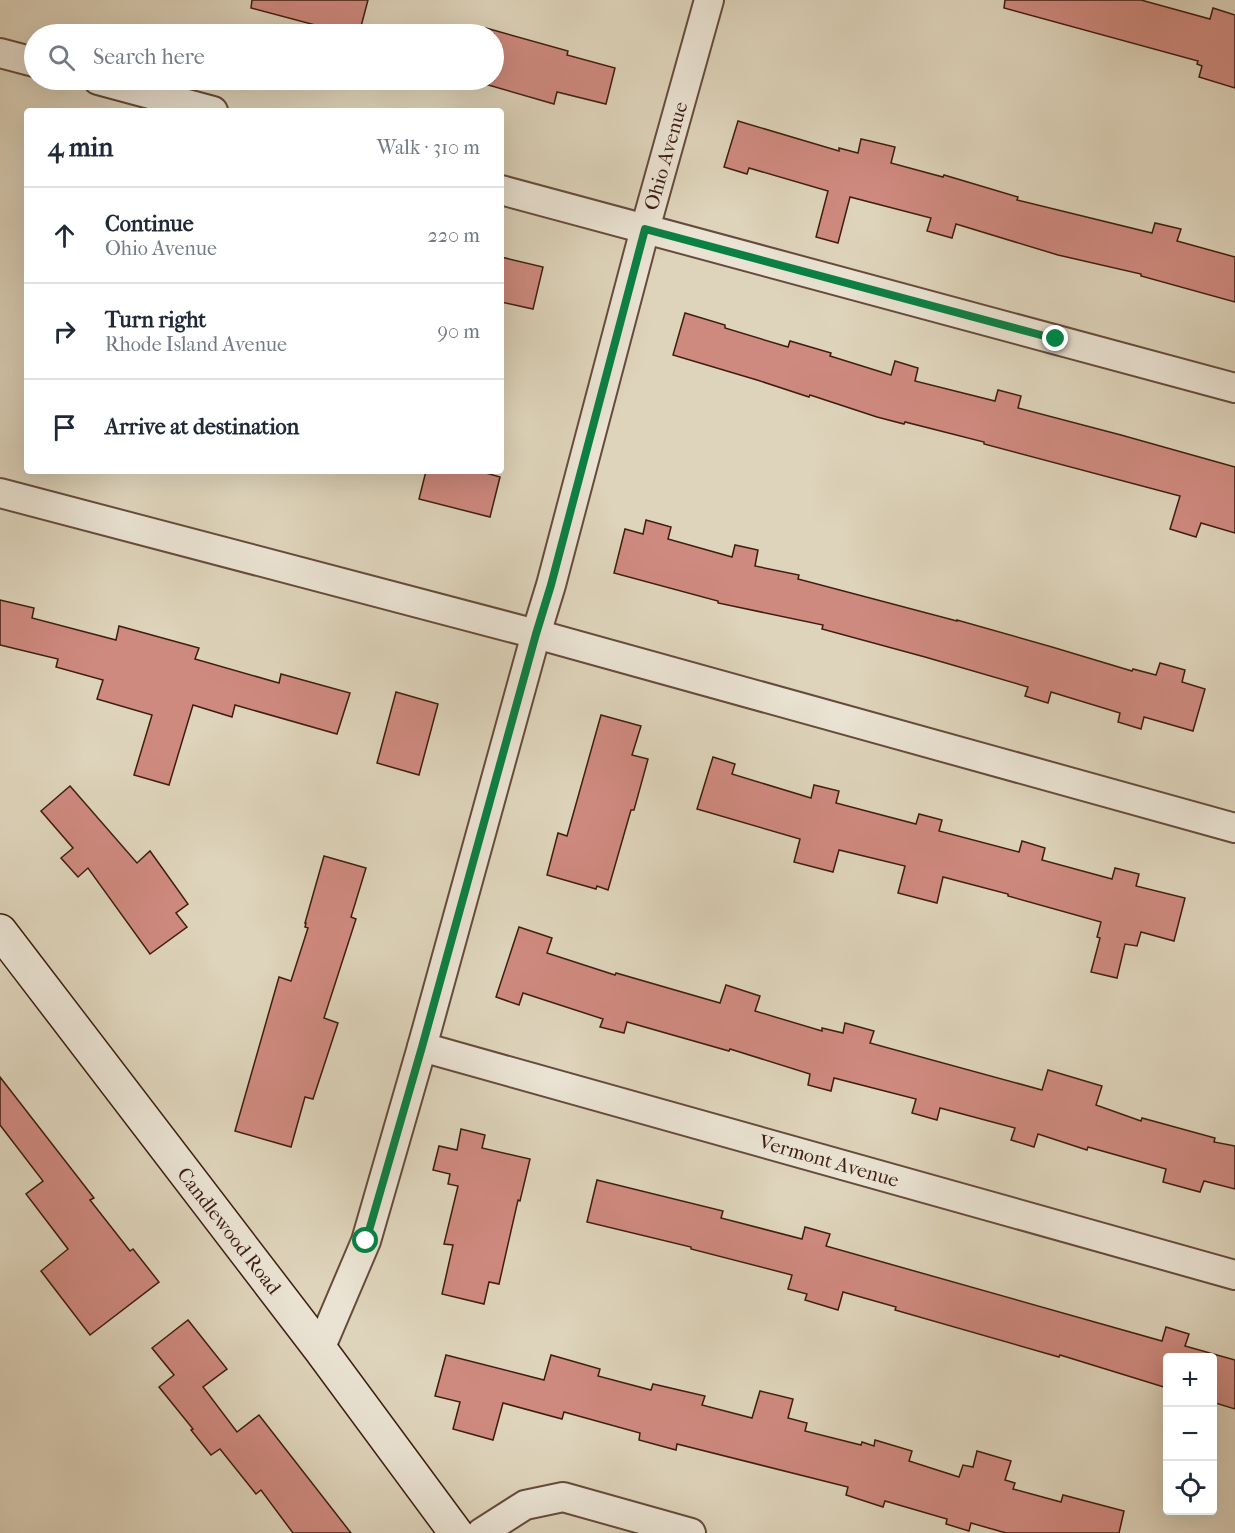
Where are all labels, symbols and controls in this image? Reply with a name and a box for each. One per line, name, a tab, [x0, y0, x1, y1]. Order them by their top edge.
search box	[24, 24, 504, 90]
icon: search	[45, 41, 78, 74]
text: Search here	[93, 44, 205, 70]
street label: Ohio Avenue	[640, 99, 692, 213]
text: 4 min	[48, 132, 113, 163]
text: Walk · 310 m	[377, 136, 480, 159]
text: Continue	[105, 211, 194, 237]
icon: ahead	[48, 219, 81, 252]
text: 220 m	[427, 224, 480, 247]
text: Ohio Avenue	[105, 237, 217, 260]
text: Turn right	[105, 307, 206, 333]
icon: right	[48, 315, 81, 348]
text: 90 m	[438, 320, 480, 343]
route end	[1042, 325, 1068, 351]
text: Rhode Island Avenue	[105, 333, 287, 356]
icon: arrive	[48, 411, 81, 444]
text: Arrive at destination	[105, 414, 299, 440]
street label: Vermont Avenue	[756, 1130, 902, 1192]
street label: Candlewood Road	[172, 1163, 286, 1300]
route start	[352, 1227, 378, 1253]
map controls	[1163, 1353, 1217, 1515]
button: +	[1163, 1353, 1217, 1407]
button: −	[1163, 1407, 1217, 1461]
button: locate	[1163, 1461, 1217, 1515]

